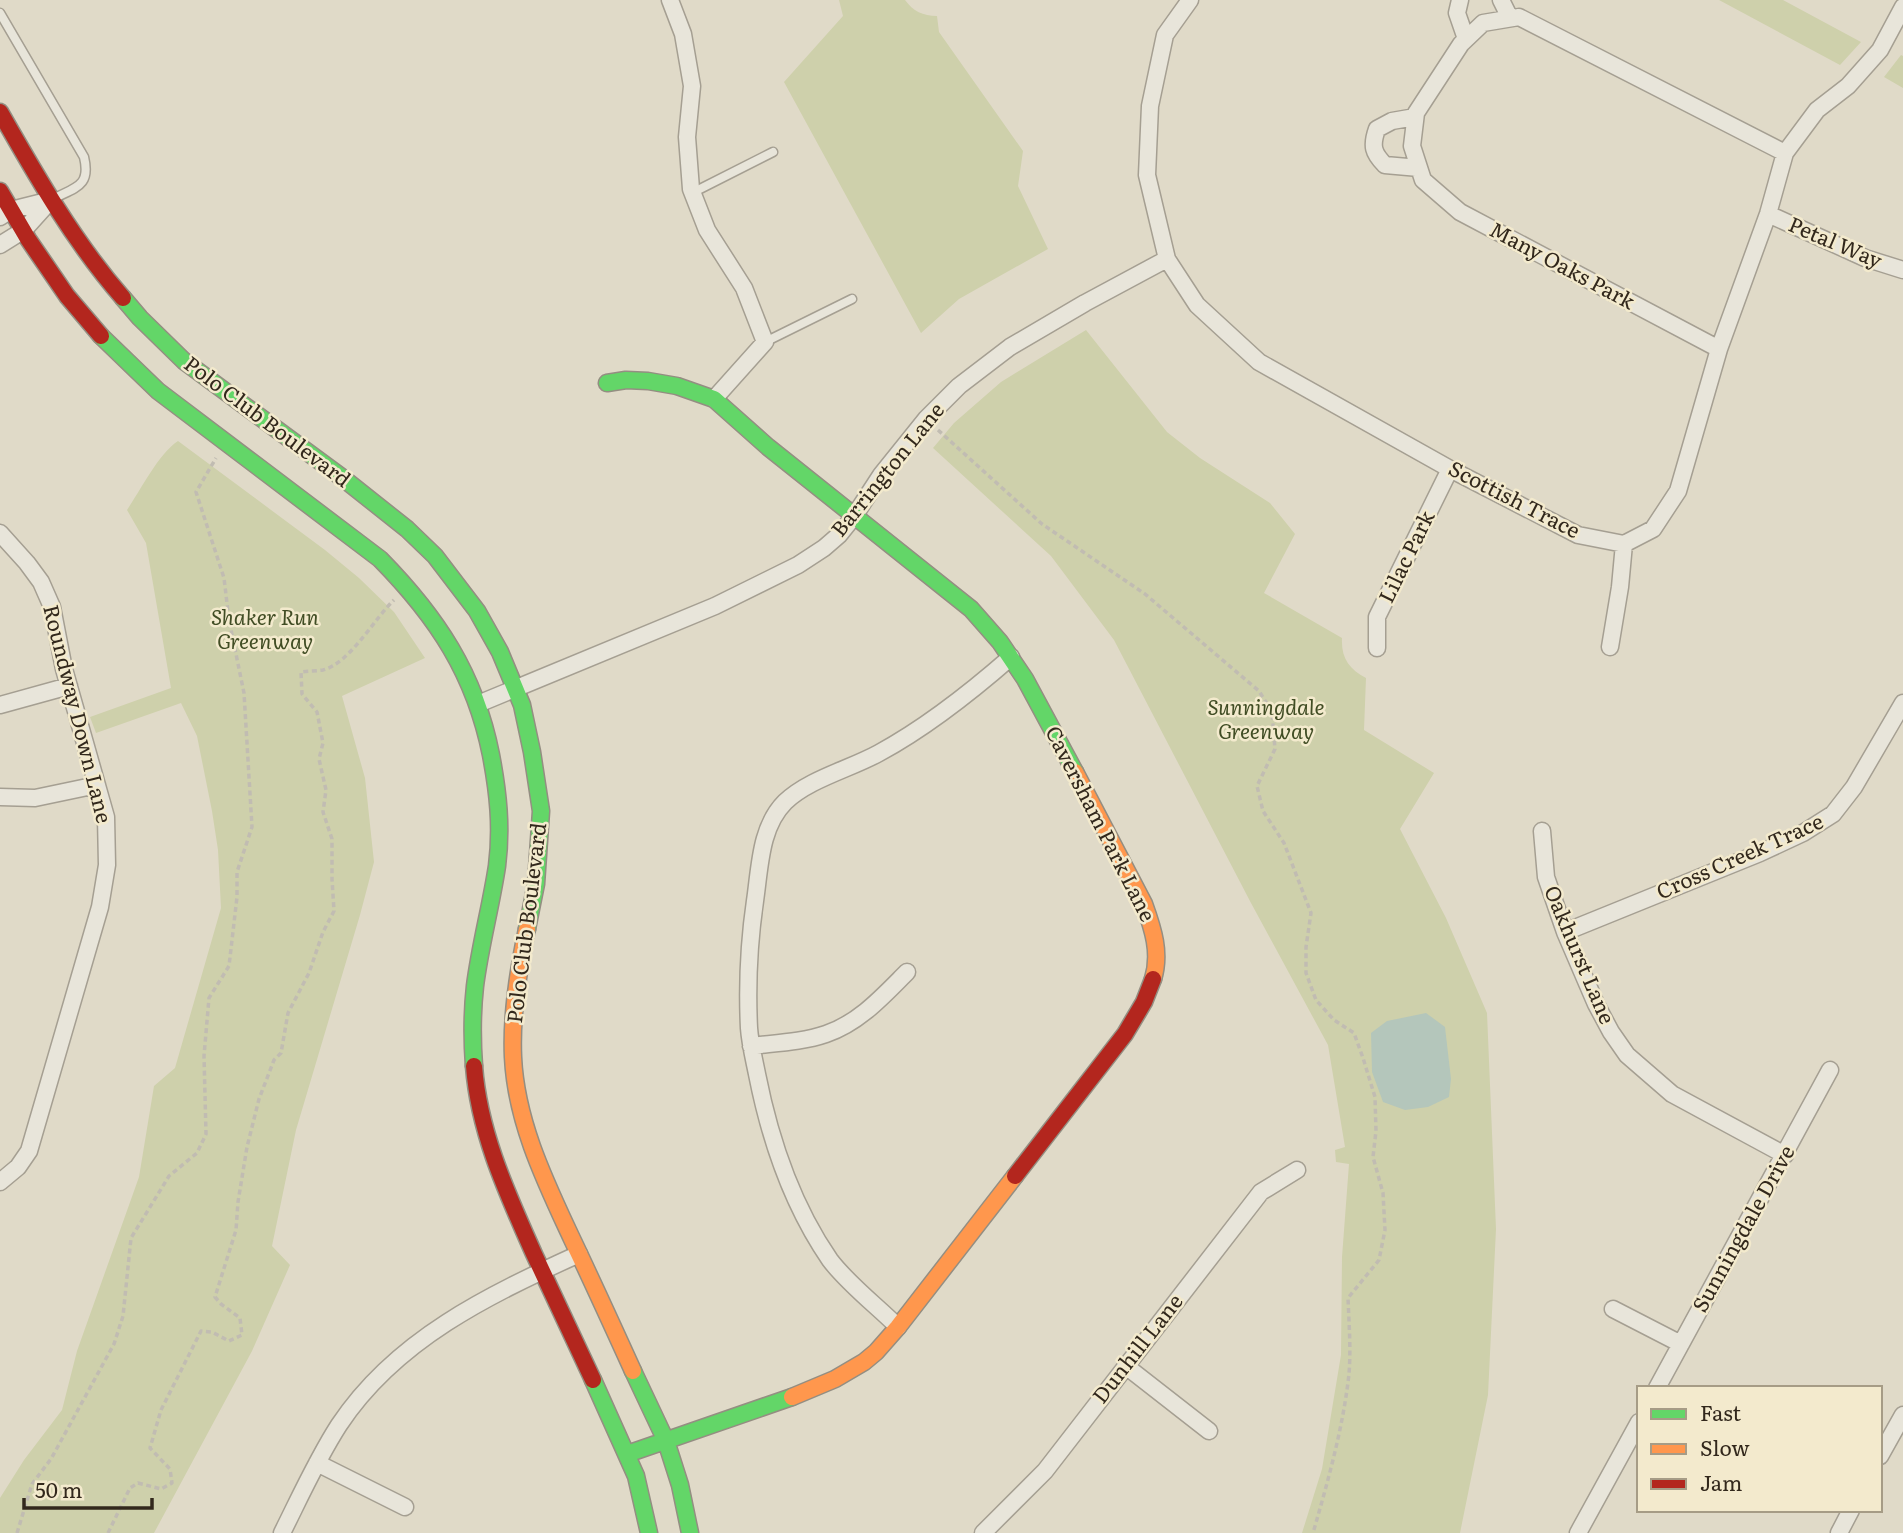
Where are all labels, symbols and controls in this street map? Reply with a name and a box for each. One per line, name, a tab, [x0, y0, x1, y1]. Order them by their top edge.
street label: Petal Way	[1784, 207, 1888, 275]
street label: Many Oaks Park	[1485, 212, 1642, 315]
street label: Polo Club Boulevard	[179, 347, 358, 493]
street label: Barrington Lane	[822, 394, 950, 542]
street label: Scottish Trace	[1444, 451, 1586, 544]
street label: Lilac Park	[1369, 504, 1441, 607]
park label: Shaker Run Greenway	[211, 600, 319, 655]
street label: Roundway Down Lane	[37, 601, 122, 826]
park label: Sunningdale Greenway	[1207, 690, 1325, 745]
street label: Caversham Park Lane	[1039, 720, 1165, 926]
street label: Cross Creek Trace	[1651, 804, 1828, 905]
street label: Polo Club Boulevard	[497, 821, 552, 1025]
street label: Oakhurst Lane	[1538, 880, 1624, 1028]
street label: Sunningdale Drive	[1683, 1139, 1801, 1317]
street label: Dunhill Lane	[1083, 1286, 1189, 1409]
legend	[1637, 1386, 1882, 1512]
text: Fast	[1700, 1396, 1741, 1427]
text: Slow	[1700, 1431, 1750, 1462]
scale bar	[24, 1466, 152, 1510]
text: Jam	[1700, 1466, 1742, 1497]
text: 50 m	[35, 1473, 82, 1504]

